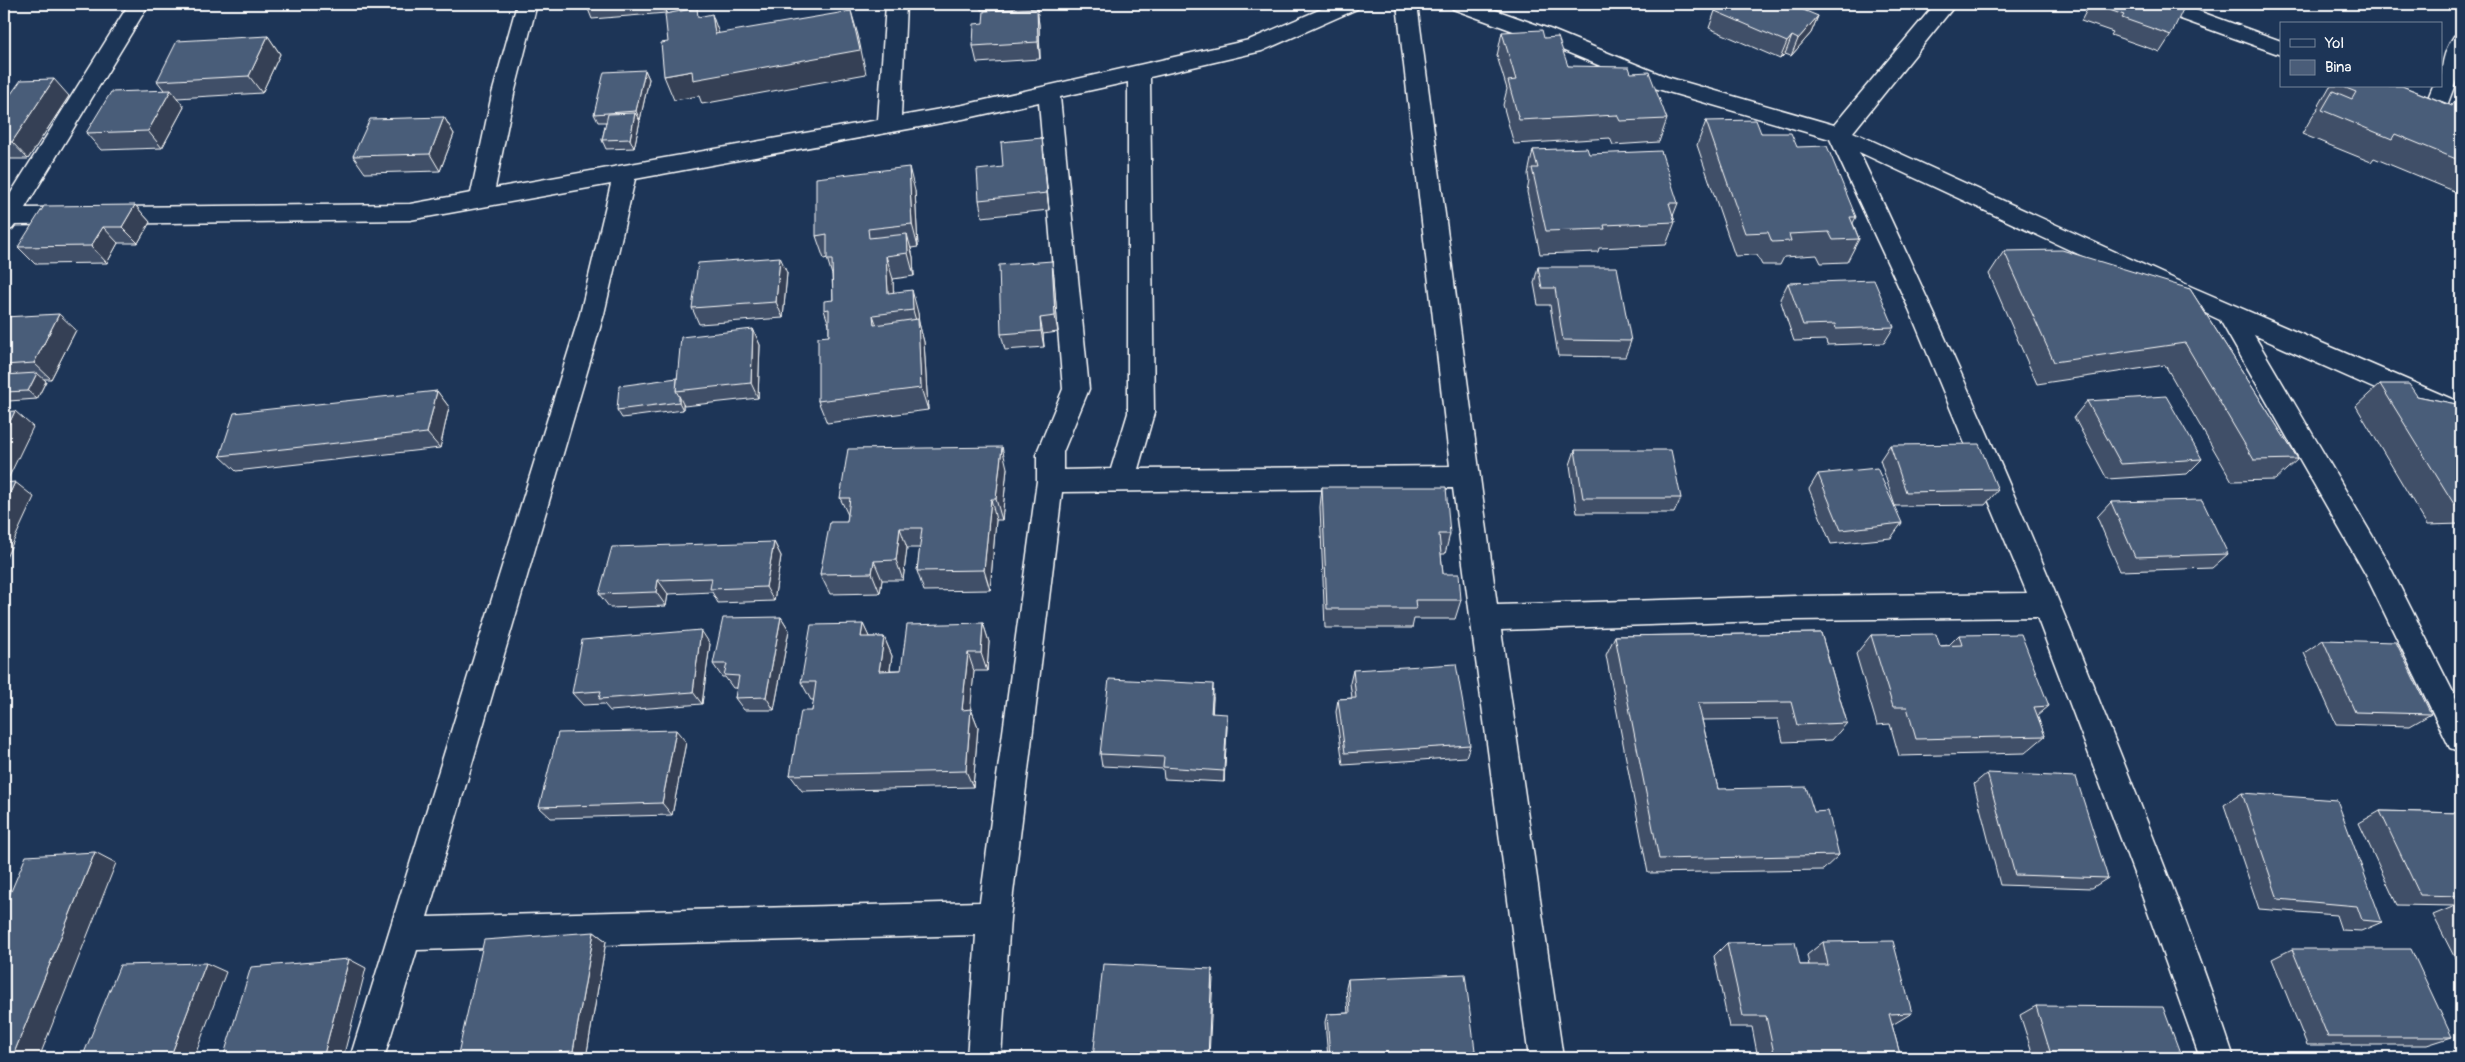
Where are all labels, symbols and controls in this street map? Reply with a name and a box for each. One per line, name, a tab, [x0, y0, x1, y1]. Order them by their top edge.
legend	[2280, 22, 2442, 88]
text: Yol	[2324, 34, 2344, 53]
text: Bina	[2325, 58, 2352, 77]

